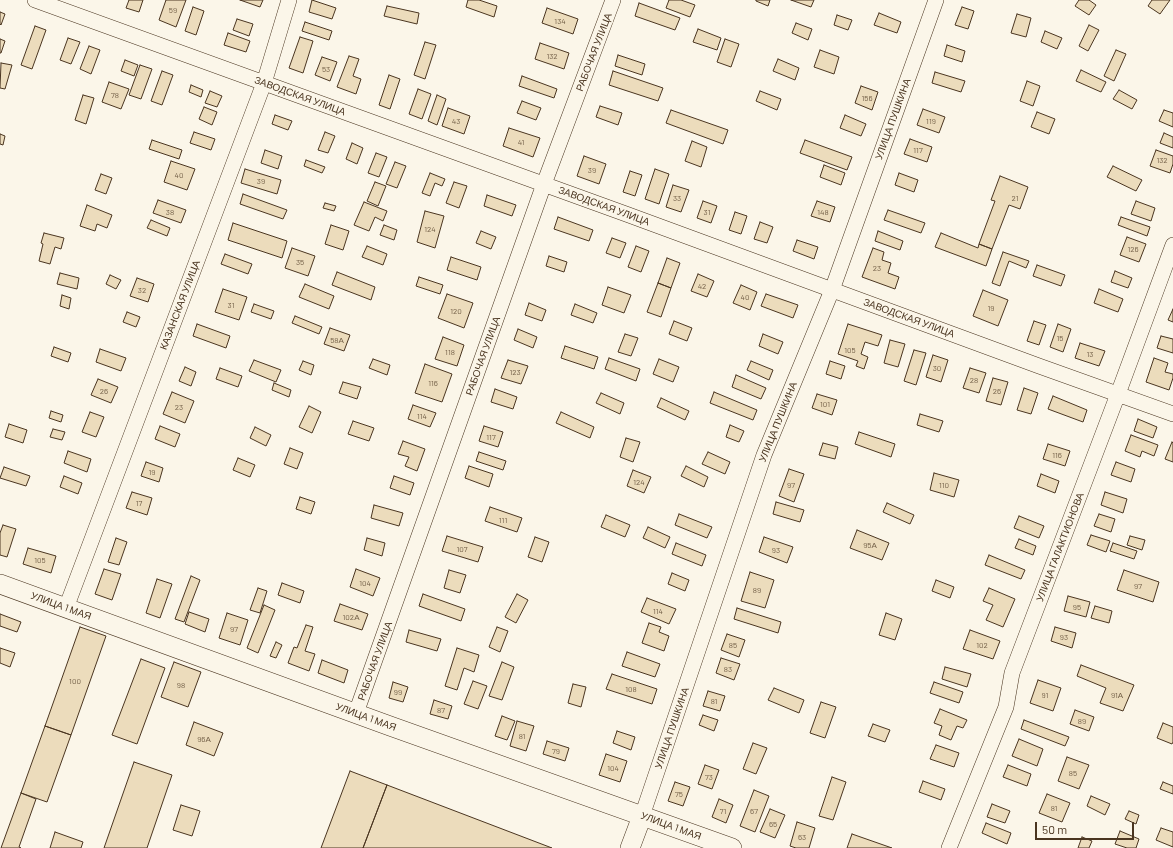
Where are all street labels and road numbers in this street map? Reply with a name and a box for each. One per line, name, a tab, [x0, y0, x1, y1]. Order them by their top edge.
street label: РАБОЧАЯ УЛИЦА	[574, 11, 614, 93]
street label: ЗАВОДСКАЯ УЛИЦА	[253, 74, 347, 118]
street label: УЛИЦА ПУШКИНА	[873, 77, 913, 161]
street label: ЗАВОДСКАЯ УЛИЦА	[557, 184, 651, 228]
street label: КАЗАНСКАЯ УЛИЦА	[157, 258, 203, 352]
street label: ЗАВОДСКАЯ УЛИЦА	[862, 296, 956, 340]
street label: РАБОЧАЯ УЛИЦА	[463, 315, 503, 397]
street label: УЛИЦА ПУШКИНА	[756, 380, 800, 464]
street label: УЛИЦА ГАЛАКТИОНОВА	[1034, 491, 1086, 603]
street label: УЛИЦА 1 МАЯ	[29, 589, 93, 623]
street label: РАБОЧАЯ УЛИЦА	[355, 620, 395, 702]
street label: УЛИЦА ПУШКИНА	[652, 686, 692, 770]
street label: УЛИЦА 1 МАЯ	[334, 700, 398, 734]
street label: УЛИЦА 1 МАЯ	[639, 809, 703, 843]

